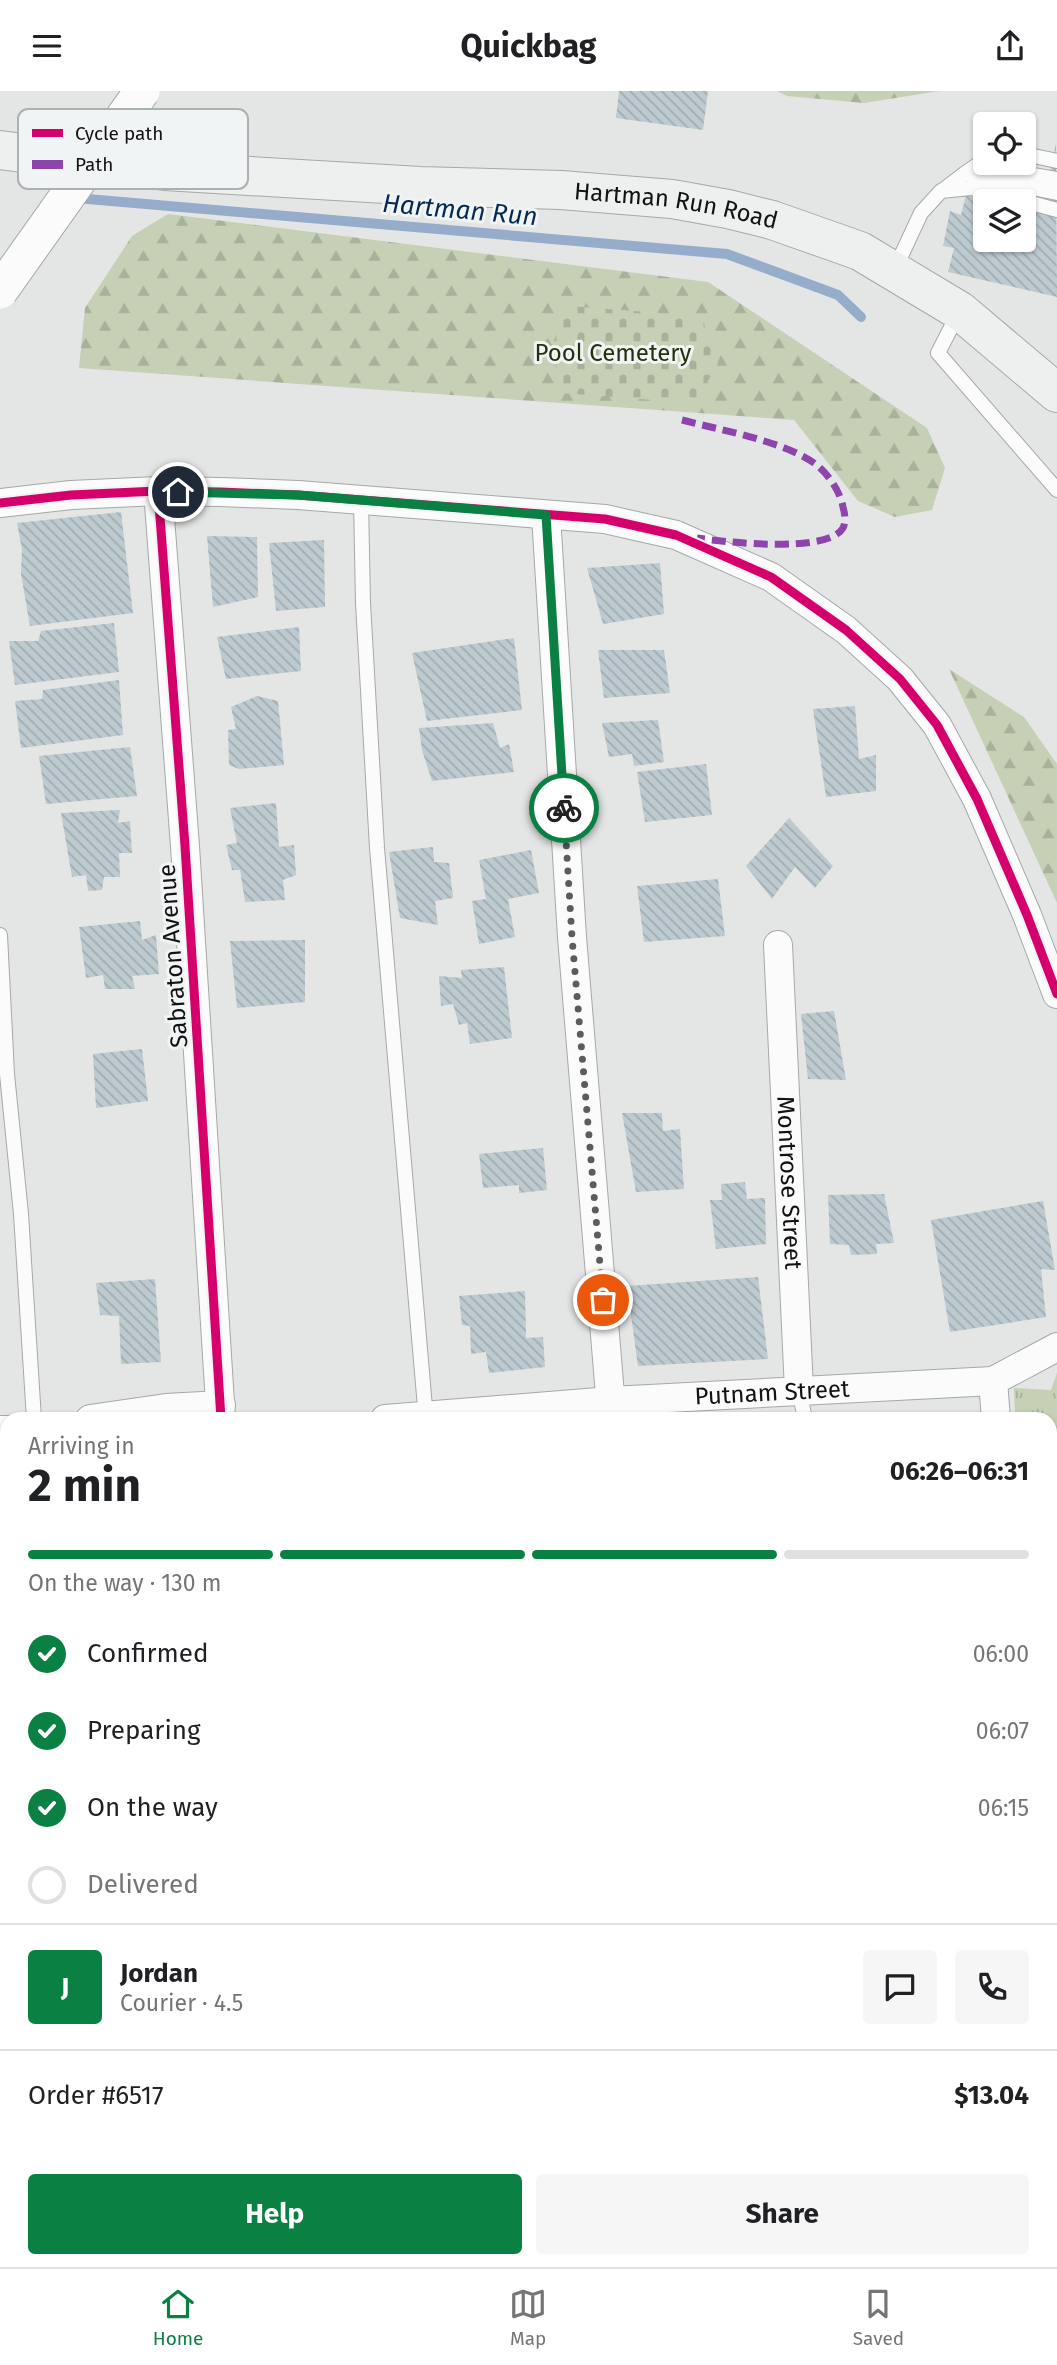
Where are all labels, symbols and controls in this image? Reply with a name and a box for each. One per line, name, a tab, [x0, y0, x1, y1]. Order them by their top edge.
icon: menu	[28, 27, 66, 65]
text: Quickbag	[460, 27, 597, 65]
icon: share	[991, 27, 1029, 65]
legend	[18, 109, 248, 189]
map controls	[973, 112, 1036, 252]
button: locate	[973, 112, 1036, 175]
text: Cycle path	[75, 122, 163, 145]
text: Path	[75, 153, 113, 176]
street label: Hartman Run Road	[573, 177, 781, 235]
water label: Hartman Run	[381, 188, 539, 232]
button: layers	[973, 189, 1036, 252]
park label: Pool Cemetery	[535, 339, 692, 367]
pin	[148, 462, 208, 522]
icon: home	[159, 473, 197, 511]
courier	[529, 773, 599, 843]
icon: bike	[545, 789, 583, 827]
street label: Sabraton Avenue	[153, 863, 193, 1049]
street label: Montrose Street	[771, 1095, 807, 1271]
pin	[573, 1270, 633, 1330]
icon: bag	[584, 1281, 622, 1319]
street label: Putnam Street	[694, 1375, 851, 1411]
text: Arriving in	[28, 1432, 135, 1460]
text: 06:26–06:31	[890, 1456, 1029, 1487]
text: 2 min	[28, 1458, 141, 1513]
text: On the way · 130 m	[28, 1569, 221, 1597]
icon: check	[28, 1635, 66, 1673]
text: Confirmed	[87, 1638, 208, 1669]
text: 06:00	[973, 1640, 1029, 1668]
icon: check	[28, 1712, 66, 1750]
text: Preparing	[87, 1715, 200, 1746]
text: 06:07	[976, 1717, 1029, 1745]
icon: check	[28, 1789, 66, 1827]
text: On the way	[87, 1792, 218, 1823]
text: 06:15	[978, 1794, 1029, 1822]
text: Delivered	[87, 1869, 199, 1900]
button: chat	[863, 1950, 937, 2024]
button: phone	[955, 1950, 1029, 2024]
text: Jordan	[120, 1958, 198, 1989]
text: J	[61, 1972, 69, 2003]
text: Courier · 4.5	[120, 1989, 243, 2017]
text: Order #6517	[28, 2080, 164, 2111]
text: $13.04	[954, 2080, 1029, 2111]
button: Help	[28, 2174, 522, 2254]
button: Share	[536, 2174, 1029, 2254]
tab: Home	[153, 2285, 203, 2350]
tab: Map	[509, 2285, 547, 2350]
tab: Saved	[853, 2285, 904, 2350]

